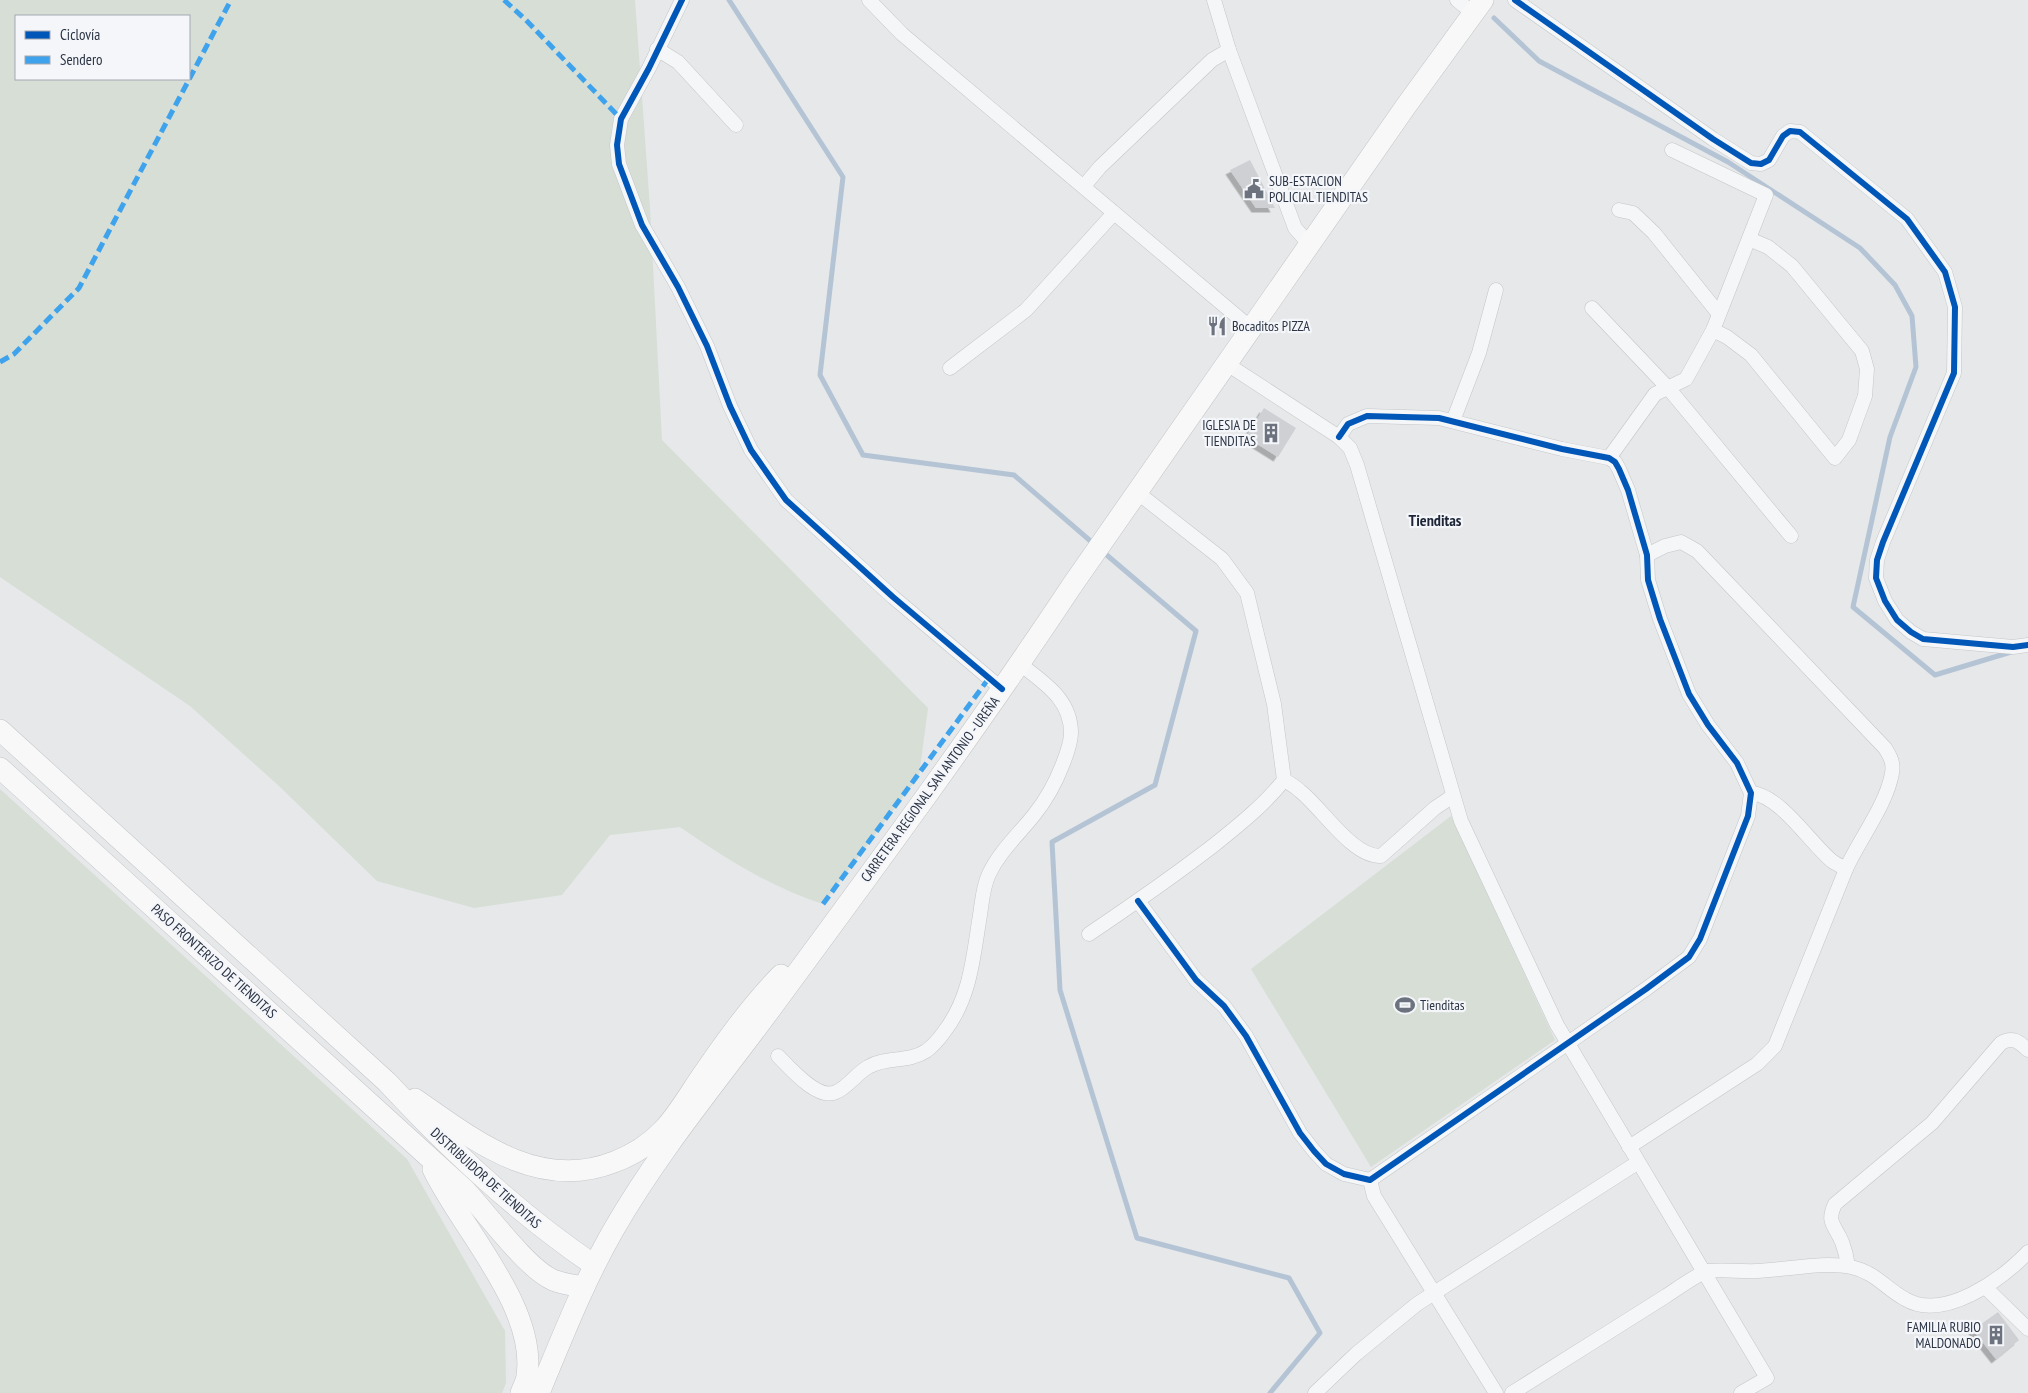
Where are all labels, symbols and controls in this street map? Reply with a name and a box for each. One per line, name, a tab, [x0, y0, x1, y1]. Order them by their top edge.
legend	[15, 15, 190, 80]
text: Ciclovía	[60, 25, 100, 44]
text: Sendero	[60, 50, 102, 69]
place label: SUB-ESTACION POLICIAL TIENDITAS	[1269, 172, 1368, 206]
public building icon: SUB-ESTACION POLICIAL TIENDITAS	[1243, 178, 1265, 200]
restaurant icon: Bocaditos PIZZA	[1206, 315, 1228, 337]
place label: Bocaditos PIZZA	[1232, 317, 1310, 335]
place label: IGLESIA DE TIENDITAS	[1202, 416, 1256, 450]
building icon: IGLESIA DE TIENDITAS	[1260, 422, 1282, 444]
district label: Tienditas	[1409, 510, 1462, 530]
street label: CARRETERA REGIONAL SAN ANTONIO - UREÑA	[857, 692, 1004, 885]
street label: PASO FRONTERIZO DE TIENDITAS	[148, 900, 280, 1022]
sports icon: Tienditas	[1394, 994, 1416, 1016]
place label: Tienditas	[1420, 996, 1465, 1014]
street label: DISTRIBUIDOR DE TIENDITAS	[427, 1124, 545, 1232]
place label: FAMILIA RUBIO MALDONADO	[1907, 1318, 1981, 1352]
building icon: FAMILIA RUBIO MALDONADO	[1985, 1324, 2007, 1346]

